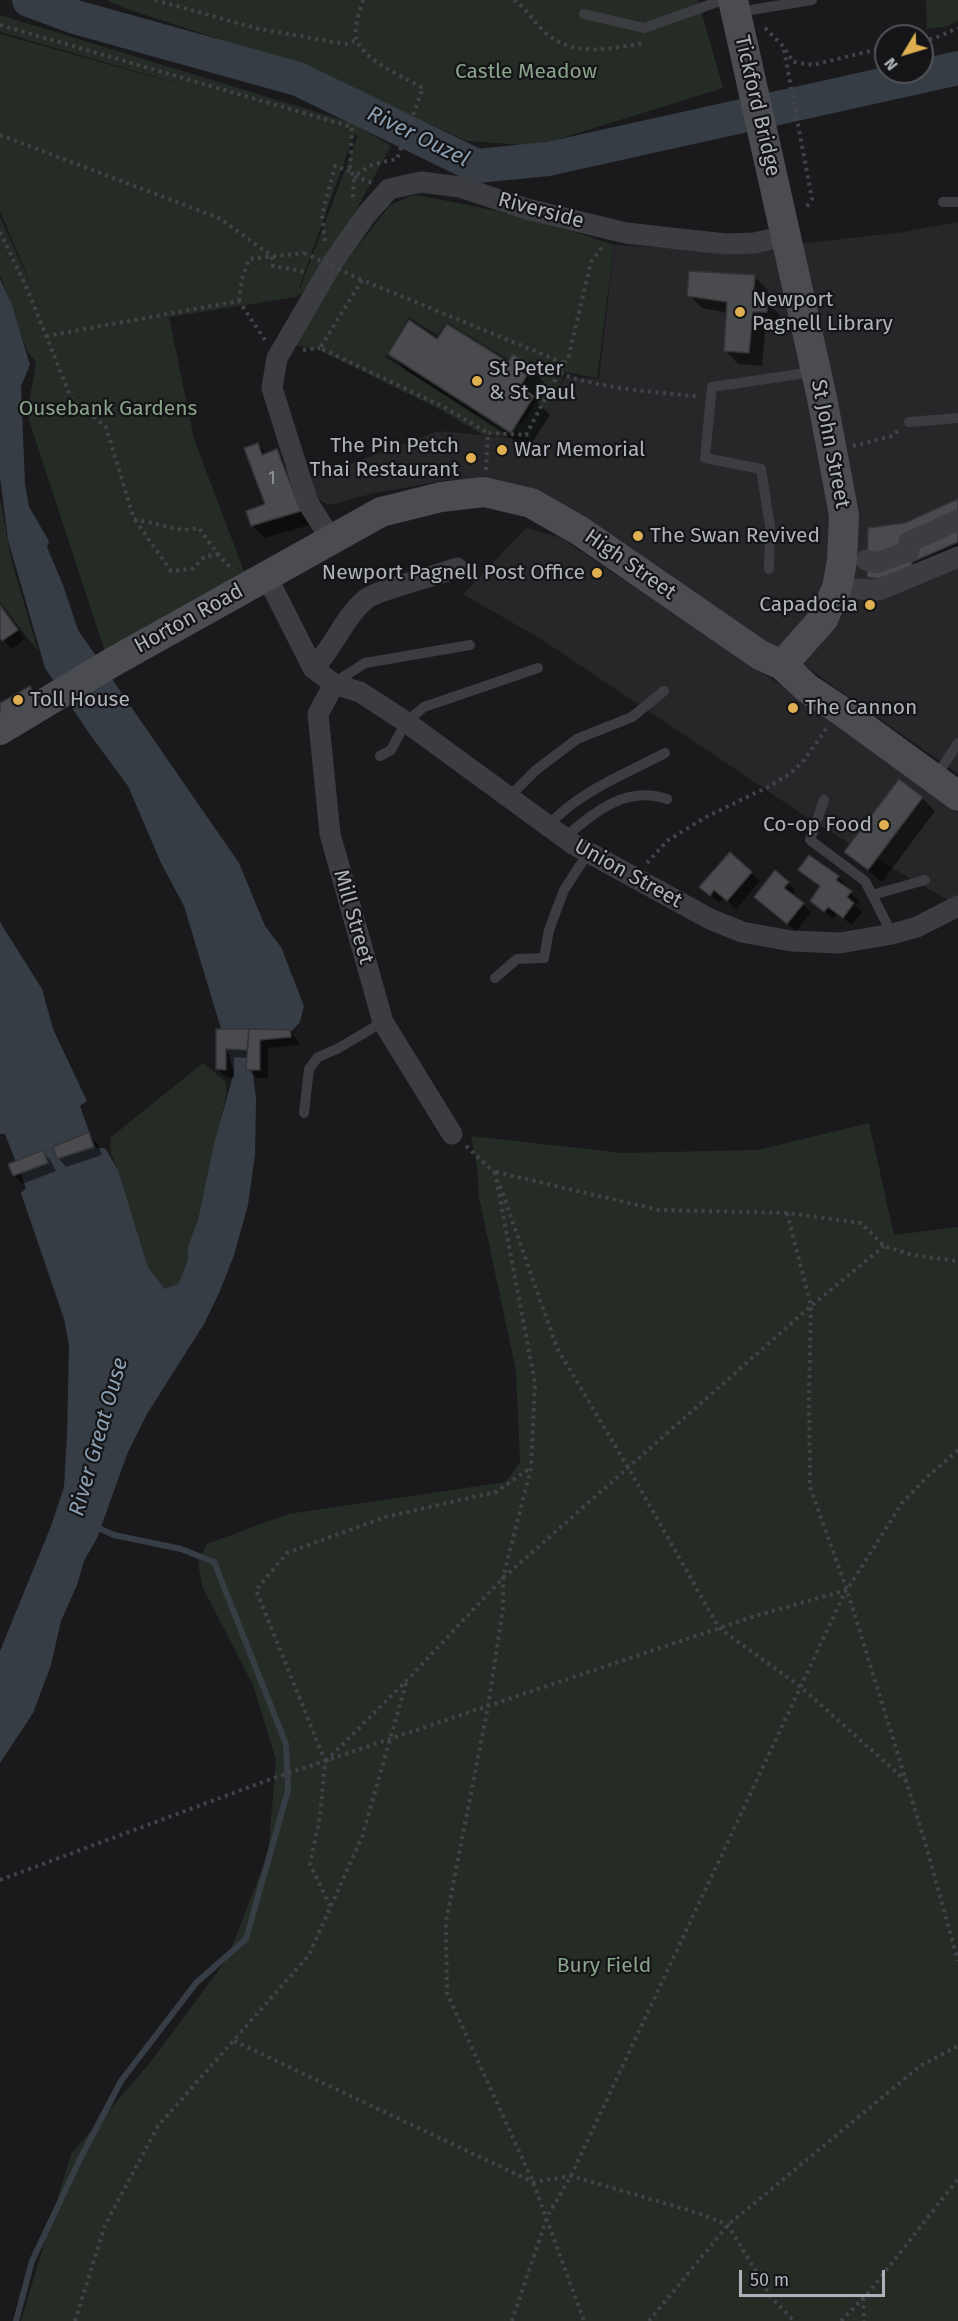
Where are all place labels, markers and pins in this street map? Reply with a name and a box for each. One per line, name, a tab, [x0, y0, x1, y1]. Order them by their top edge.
place label: Newport Pagnell Library	[752, 287, 893, 337]
marker: Newport Pagnell Library	[733, 305, 747, 319]
place label: St Peter & St Paul	[489, 356, 575, 406]
marker: St Peter & St Paul	[470, 374, 484, 388]
place label: The Pin Petch Thai Restaurant	[310, 433, 459, 483]
place label: War Memorial	[514, 437, 645, 463]
marker: War Memorial	[495, 443, 509, 457]
marker: The Pin Petch Thai Restaurant	[464, 451, 478, 465]
place label: The Swan Revived	[650, 523, 820, 549]
marker: The Swan Revived	[631, 529, 645, 543]
place label: Newport Pagnell Post Office	[322, 560, 585, 586]
marker: Newport Pagnell Post Office	[590, 566, 604, 580]
place label: Capadocia	[759, 592, 858, 618]
marker: Capadocia	[863, 598, 877, 612]
place label: Toll House	[30, 687, 130, 713]
marker: Toll House	[11, 693, 25, 707]
place label: The Cannon	[805, 695, 917, 721]
marker: The Cannon	[786, 701, 800, 715]
place label: Co-op Food	[763, 812, 872, 838]
marker: Co-op Food	[877, 818, 891, 832]

